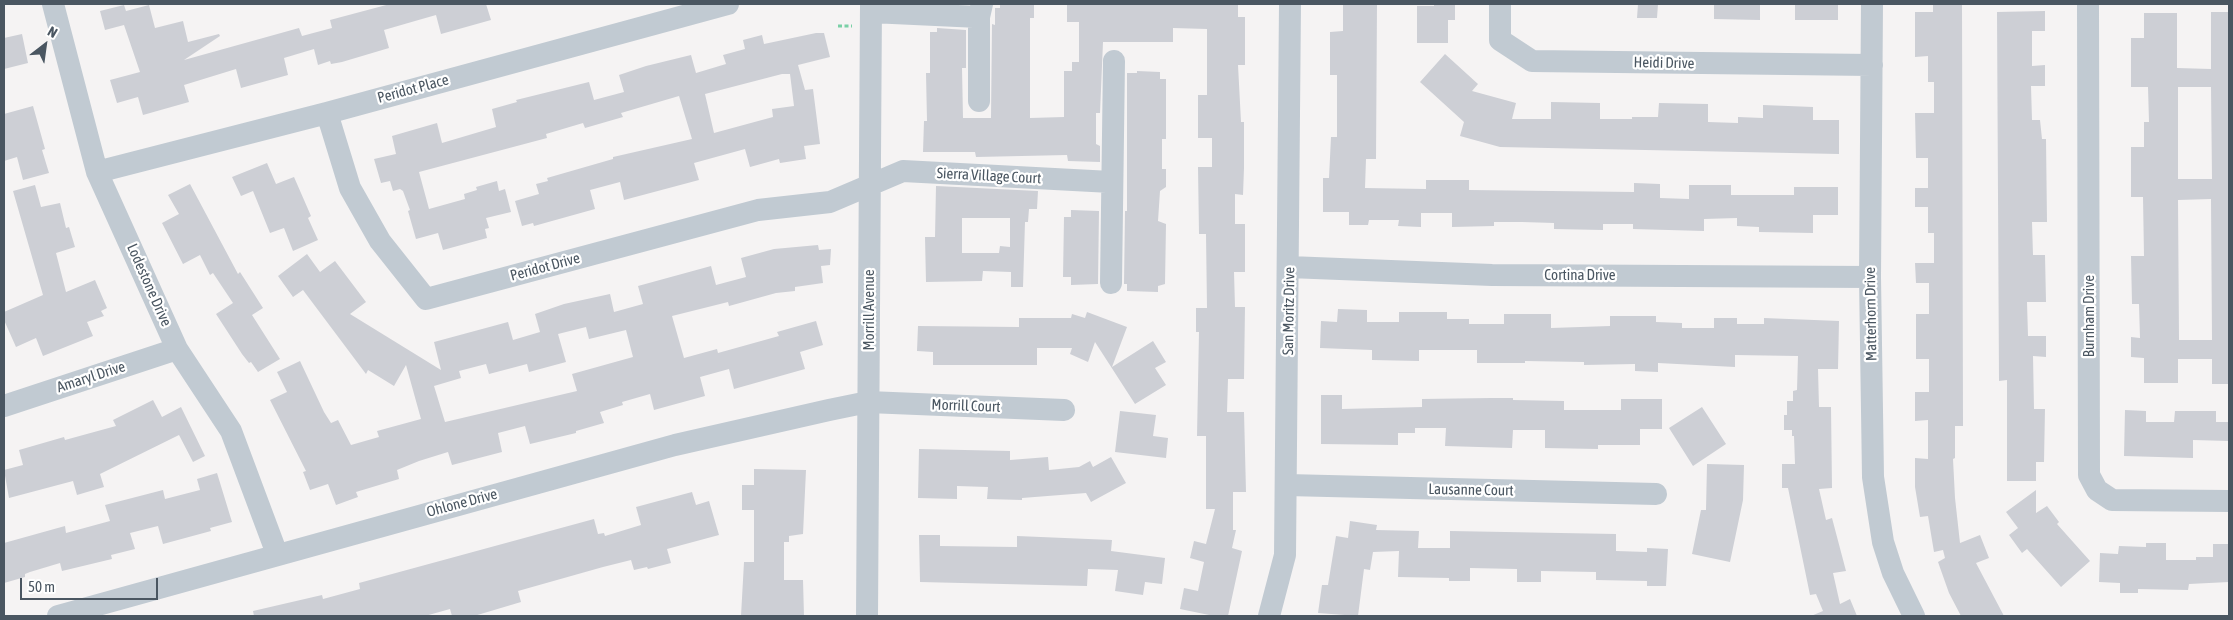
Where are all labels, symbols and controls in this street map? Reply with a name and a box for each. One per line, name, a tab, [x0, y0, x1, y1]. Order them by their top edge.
north arrow	[20, 20, 70, 70]
text: N	[45, 23, 60, 41]
street label: Heidi Drive	[1633, 53, 1695, 73]
street label: Peridot Place	[375, 71, 451, 107]
street label: Sierra Village Court	[936, 164, 1042, 188]
street label: Lodestone Drive	[123, 241, 175, 329]
street label: Peridot Drive	[508, 249, 582, 285]
street label: Cortina Drive	[1544, 266, 1616, 284]
street label: San Moritz Drive	[1279, 267, 1299, 355]
street label: Matterhorn Drive	[1861, 267, 1881, 361]
street label: Morrill Avenue	[860, 270, 878, 350]
street label: Burnham Drive	[2080, 275, 2098, 357]
street label: Amaryl Drive	[55, 357, 127, 397]
street label: Morrill Court	[931, 396, 1001, 416]
street label: Lausanne Court	[1428, 480, 1514, 500]
street label: Ohlone Drive	[425, 485, 499, 521]
scale bar	[22, 568, 160, 600]
text: 50 m	[28, 578, 55, 595]

